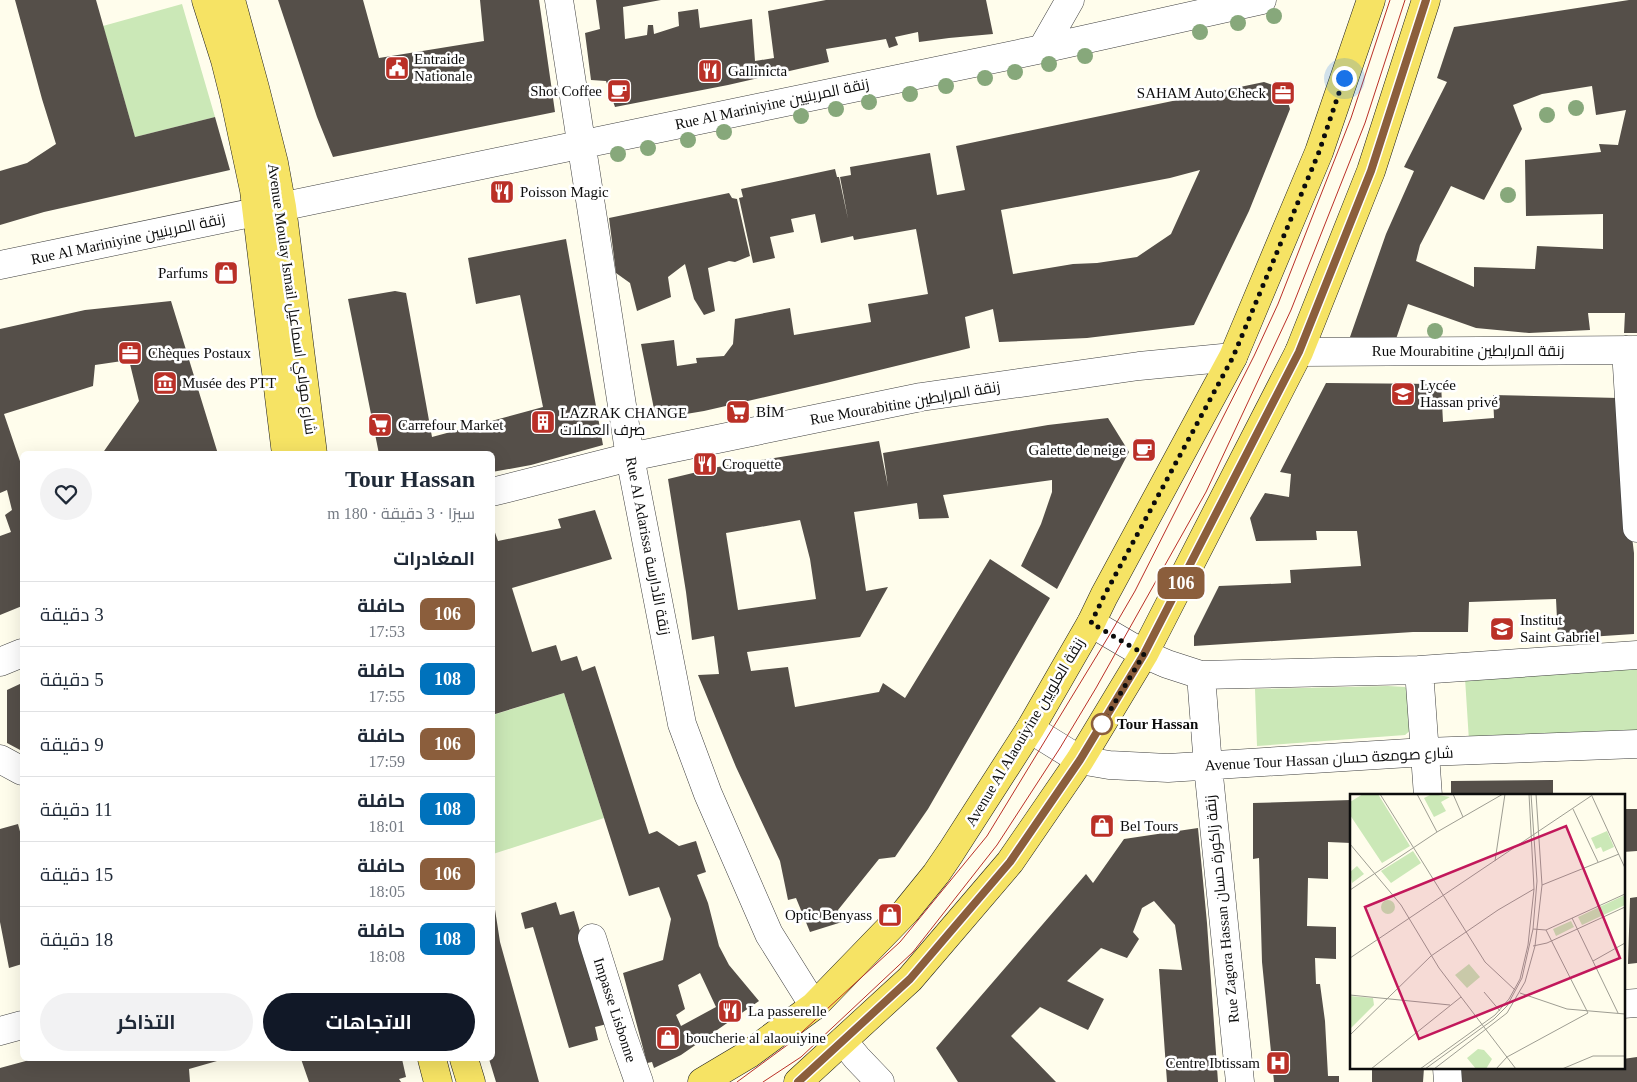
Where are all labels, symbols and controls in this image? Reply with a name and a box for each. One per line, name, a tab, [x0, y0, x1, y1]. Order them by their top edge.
place label: Entraide Nationale	[414, 51, 473, 84]
public building icon: Entraide Nationale	[384, 55, 410, 81]
restaurant icon: Gallinicta	[697, 58, 723, 84]
place label: Gallinicta	[728, 63, 787, 79]
your location	[1332, 66, 1357, 91]
street label: Rue Al Mariniyine زنقة المرينيين	[674, 76, 871, 134]
cafe icon: Shot Coffee	[606, 78, 632, 104]
office icon: SAHAM Auto Check	[1270, 80, 1296, 106]
place label: Shot Coffee	[530, 83, 602, 99]
place label: SAHAM Auto Check	[1137, 85, 1266, 101]
street label: Avenue Moulay Ismail شارع مولاي اسماعيل	[261, 162, 319, 436]
restaurant icon: Poisson Magic	[489, 179, 515, 205]
place label: Poisson Magic	[520, 184, 609, 200]
street label: Rue Al Mariniyine زنقة المرينيين	[30, 211, 227, 269]
shop icon: Parfums	[213, 260, 239, 286]
place label: Parfums	[158, 265, 208, 281]
office icon: Chèques Postaux	[117, 340, 143, 366]
street label: Rue Mourabitine زنقة المرابطين	[1372, 343, 1564, 361]
place label: Chèques Postaux	[148, 345, 251, 361]
museum icon: Musée des PTT	[152, 370, 178, 396]
place label: Musée des PTT	[182, 375, 276, 391]
place label: Lycée Hassan privé	[1420, 377, 1498, 410]
street label: Rue Mourabitine زنقة المرابطين	[809, 378, 1002, 430]
school or university icon: Lycée Hassan privé	[1390, 381, 1416, 407]
supermarket icon: BİM	[725, 399, 751, 425]
place label: BİM	[756, 404, 784, 420]
place label: LAZRAK CHANGE صرف العملات	[560, 405, 687, 439]
building icon: LAZRAK CHANGE صرف العملات	[530, 409, 556, 435]
supermarket icon: Carrefour Market	[367, 412, 393, 438]
place label: Carrefour Market	[398, 417, 504, 433]
cafe icon: Galette de neige	[1131, 437, 1157, 463]
place label: Galette de neige	[1029, 442, 1126, 458]
restaurant icon: Croquette	[692, 451, 718, 477]
street label: Rue Al Adarissa زنقة الأدارسة	[622, 456, 673, 637]
place label: Croquette	[722, 456, 781, 472]
text: Tour Hassan	[345, 466, 475, 492]
button: heart	[40, 468, 92, 520]
text: سيرًا · 3 دقيقة · 180 m	[327, 505, 475, 522]
text: المغادرات	[393, 548, 475, 569]
line badge: 106	[1152, 567, 1210, 599]
text: 106	[1168, 573, 1195, 593]
text: حافلة	[357, 595, 405, 616]
text: 3 دقيقة	[40, 604, 104, 625]
text: 106	[434, 604, 461, 624]
place label: Institut Saint Gabriel	[1520, 612, 1600, 645]
school or university icon: Institut Saint Gabriel	[1489, 616, 1515, 642]
text: 17:53	[369, 623, 405, 640]
street label: Avenue Al Alaouiyine زنقة العلويين	[962, 635, 1089, 830]
text: حافلة	[357, 660, 405, 681]
text: 5 دقيقة	[40, 669, 104, 690]
text: 108	[434, 669, 461, 689]
text: 17:55	[369, 688, 405, 705]
marker: Tour Hassan	[1091, 713, 1113, 735]
place label: Tour Hassan	[1117, 716, 1199, 732]
text: حافلة	[357, 725, 405, 746]
text: 9 دقيقة	[40, 734, 104, 755]
text: 106	[434, 734, 461, 754]
street label: Avenue Tour Hassan شارع صومعة حسان	[1204, 744, 1454, 776]
text: 17:59	[369, 753, 405, 770]
text: حافلة	[357, 790, 405, 811]
street label: Rue Zagora Hassan زنقة زاكورة حسان	[1202, 794, 1244, 1024]
inset map	[1350, 794, 1624, 1070]
text: 11 دقيقة	[40, 799, 112, 820]
text: 108	[434, 799, 461, 819]
shop icon: Bel Tours	[1089, 813, 1115, 839]
text: 18:01	[369, 818, 405, 835]
place label: Bel Tours	[1120, 818, 1178, 834]
text: حافلة	[357, 855, 405, 876]
text: 15 دقيقة	[40, 864, 113, 885]
text: 106	[434, 864, 461, 884]
text: 18:05	[369, 883, 405, 900]
shop icon: Optic Benyass	[877, 902, 903, 928]
place label: Optic Benyass	[785, 907, 872, 923]
text: حافلة	[357, 920, 405, 941]
text: 18 دقيقة	[40, 929, 113, 950]
text: 108	[434, 929, 461, 949]
text: 18:08	[369, 948, 405, 965]
street label: Impasse Lisbonne	[591, 956, 640, 1064]
button: التذاكر	[40, 993, 253, 1051]
button: الاتجاهات	[263, 993, 475, 1051]
restaurant icon: La passerelle	[717, 998, 743, 1024]
place label: La passerelle	[748, 1003, 827, 1019]
shop icon: boucherie al alaouiyine	[655, 1025, 681, 1051]
place label: boucherie al alaouiyine	[686, 1030, 826, 1046]
hospital icon: Centre Ibtissam	[1265, 1050, 1291, 1076]
place label: Centre Ibtissam	[1165, 1055, 1260, 1071]

